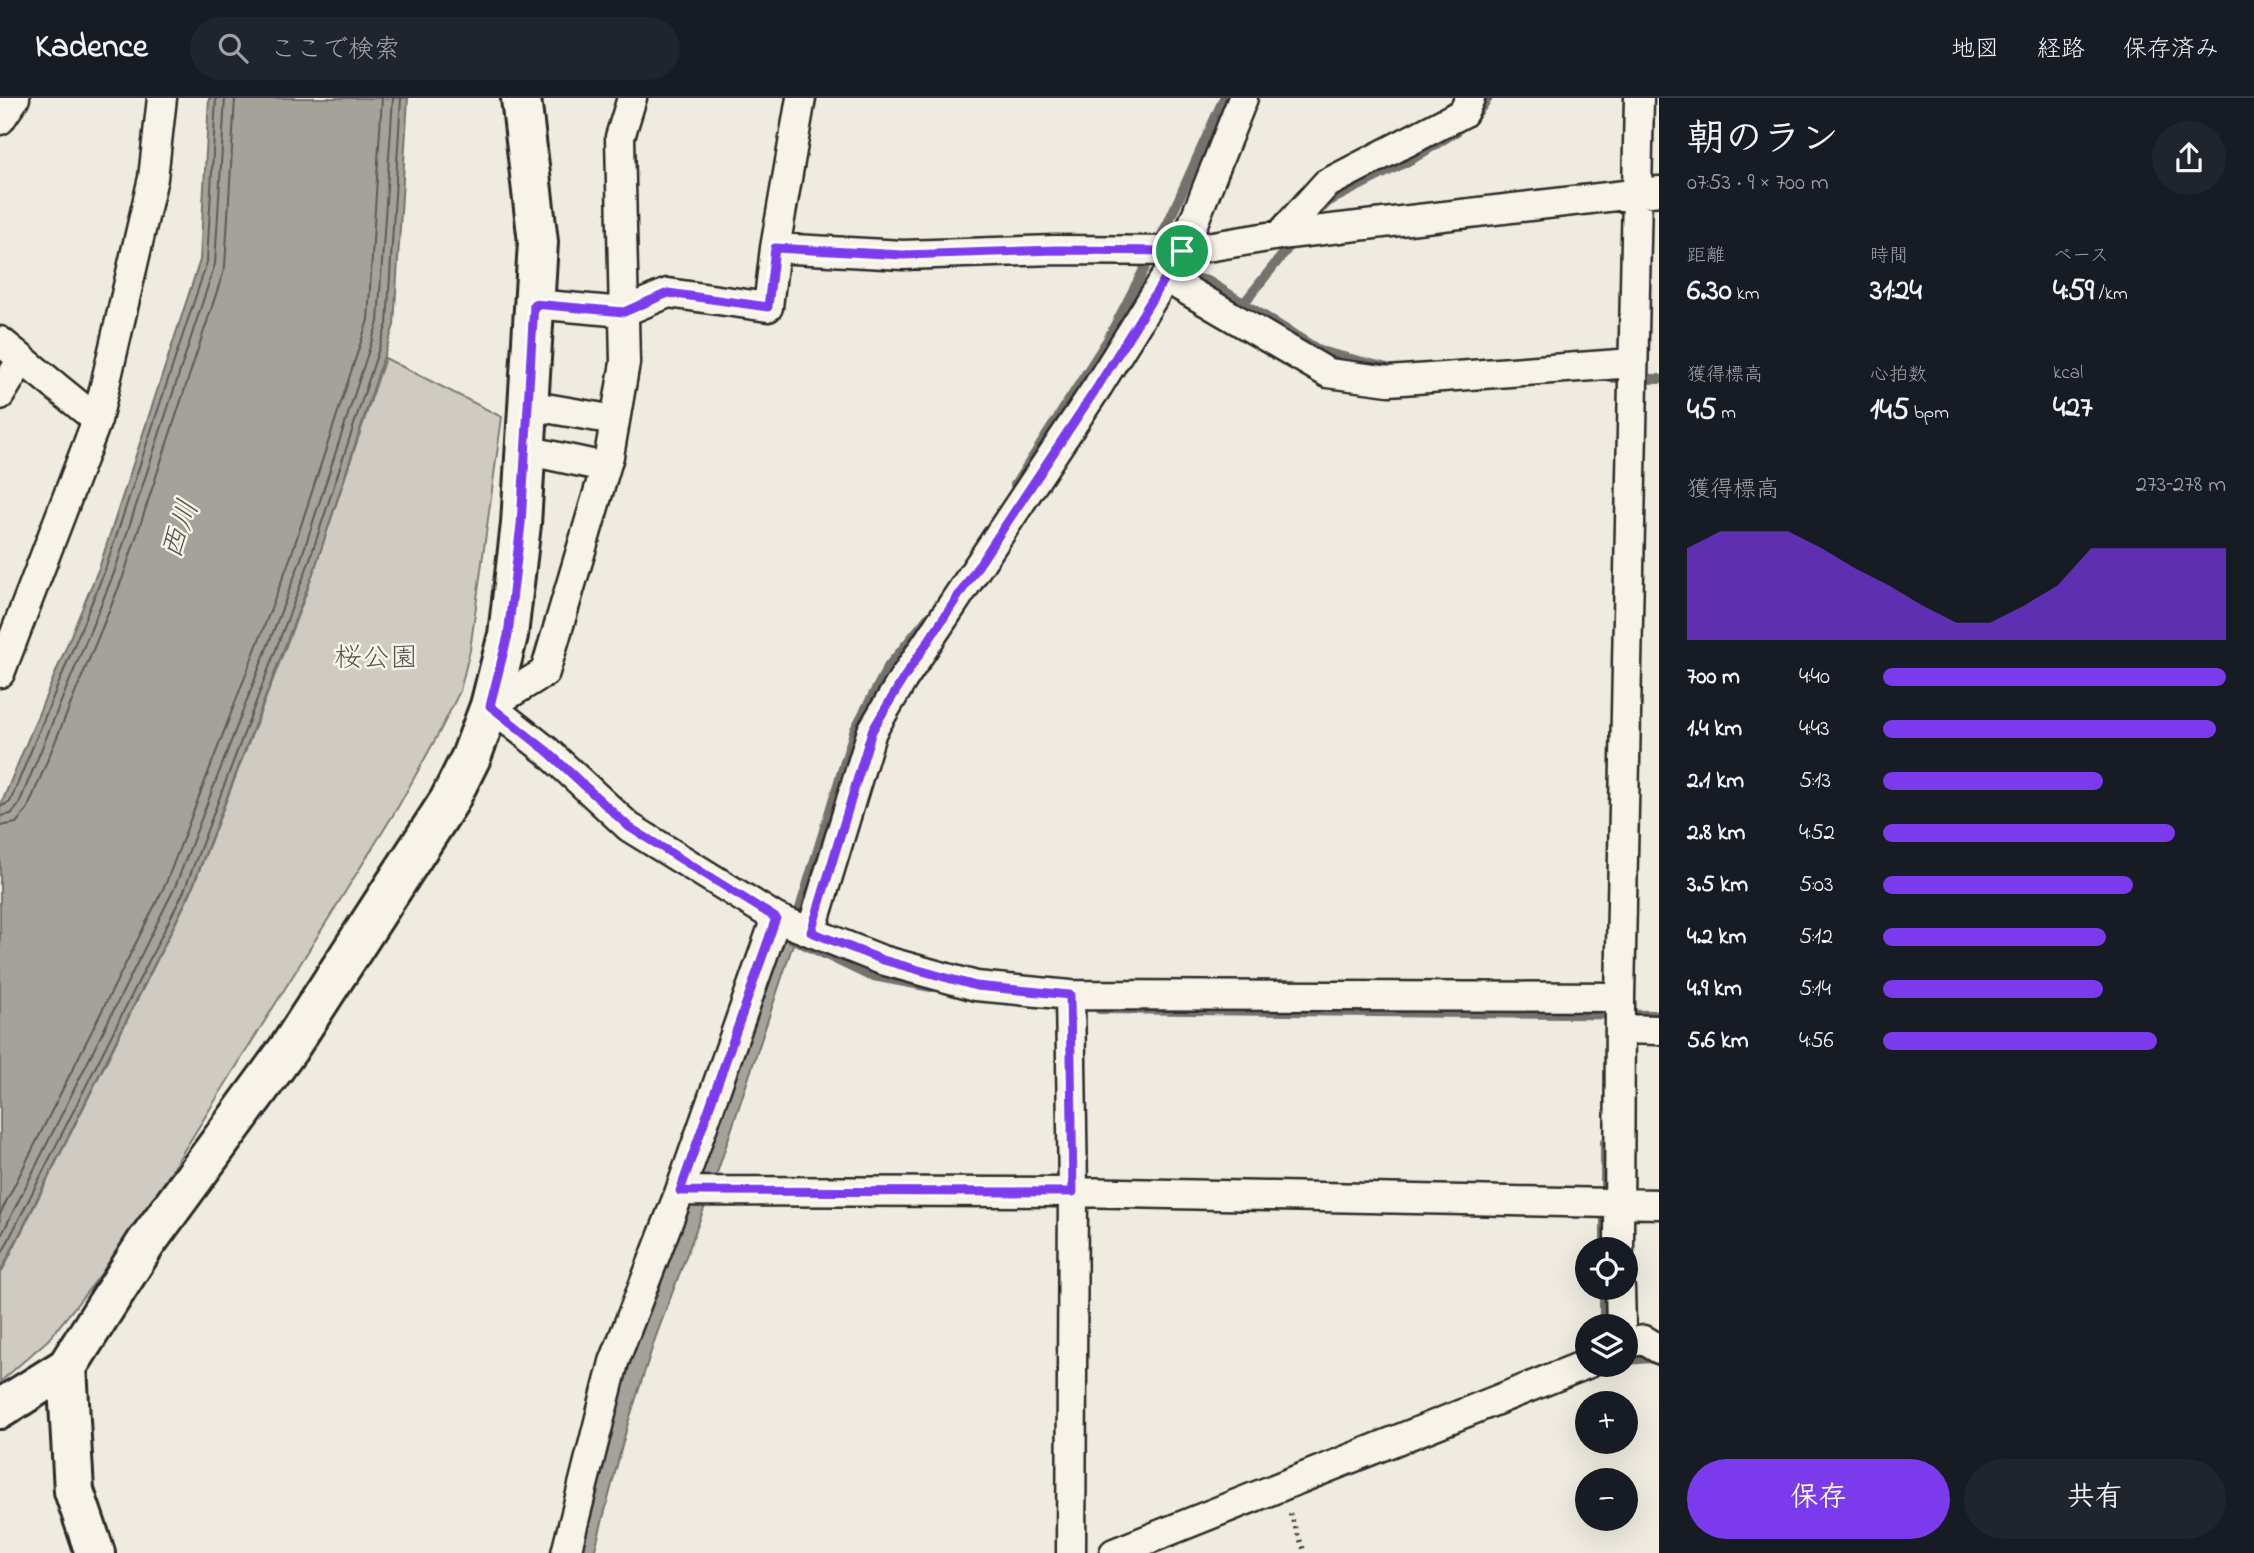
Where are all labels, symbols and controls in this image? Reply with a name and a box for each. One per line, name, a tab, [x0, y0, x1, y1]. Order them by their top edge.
search box	[190, 17, 680, 80]
text: Kadence	[35, 24, 148, 72]
icon: search	[214, 29, 252, 67]
text: ここで検索	[270, 32, 400, 70]
text: 地図	[1951, 33, 1999, 68]
text: 経路	[2037, 33, 2085, 68]
text: 保存済み	[2123, 33, 2219, 68]
text: 朝のラン	[1687, 113, 1839, 169]
button: share	[2152, 121, 2226, 195]
text: 07:53 · 9 × 700 m	[1687, 167, 1829, 200]
pin	[1152, 221, 1212, 281]
icon: arrive	[1163, 232, 1201, 270]
text: 距離	[1687, 243, 1725, 270]
text: 時間	[1870, 243, 1908, 270]
text: ペース	[2053, 243, 2109, 270]
text: 6.30	[1687, 270, 1732, 314]
text: 31:24	[1870, 270, 1922, 314]
text: 4:59	[2053, 270, 2094, 314]
text: km	[1732, 281, 1760, 308]
text: /km	[2094, 281, 2128, 308]
text: kcal	[2053, 360, 2083, 387]
text: 獲得標高	[1687, 362, 1763, 389]
text: 心拍数	[1870, 362, 1927, 389]
text: 427	[2053, 387, 2093, 431]
text: 45	[1687, 389, 1717, 433]
text: 145	[1870, 389, 1909, 433]
text: m	[1717, 400, 1736, 427]
text: bpm	[1909, 400, 1949, 427]
text: 273–278 m	[2136, 469, 2226, 502]
text: 獲得標高	[1687, 474, 1779, 507]
water label: 西川	[151, 494, 213, 566]
park label: 桜公園	[334, 639, 418, 680]
text: 700 m	[1687, 661, 1740, 694]
text: 4:40	[1799, 661, 1830, 694]
text: 1.4 km	[1687, 713, 1742, 746]
text: 4:43	[1799, 713, 1829, 746]
text: 2.1 km	[1687, 765, 1744, 798]
text: 5:13	[1799, 765, 1831, 798]
text: 2.8 km	[1687, 817, 1745, 850]
text: 4:52	[1799, 817, 1835, 850]
text: 3.5 km	[1687, 869, 1748, 902]
text: 5:03	[1799, 869, 1834, 902]
text: 4.2 km	[1687, 921, 1746, 954]
text: 5:12	[1799, 921, 1833, 954]
text: 4.9 km	[1687, 973, 1742, 1006]
text: 5:14	[1799, 973, 1831, 1006]
text: 5.6 km	[1687, 1025, 1749, 1058]
text: 4:56	[1799, 1025, 1834, 1058]
map controls	[1575, 1237, 1638, 1531]
button: locate	[1575, 1237, 1638, 1300]
button: layers	[1575, 1314, 1638, 1377]
button: +	[1575, 1391, 1638, 1454]
button: 保存	[1687, 1459, 1950, 1539]
button: 共有	[1964, 1459, 2226, 1539]
button: −	[1575, 1468, 1638, 1531]

